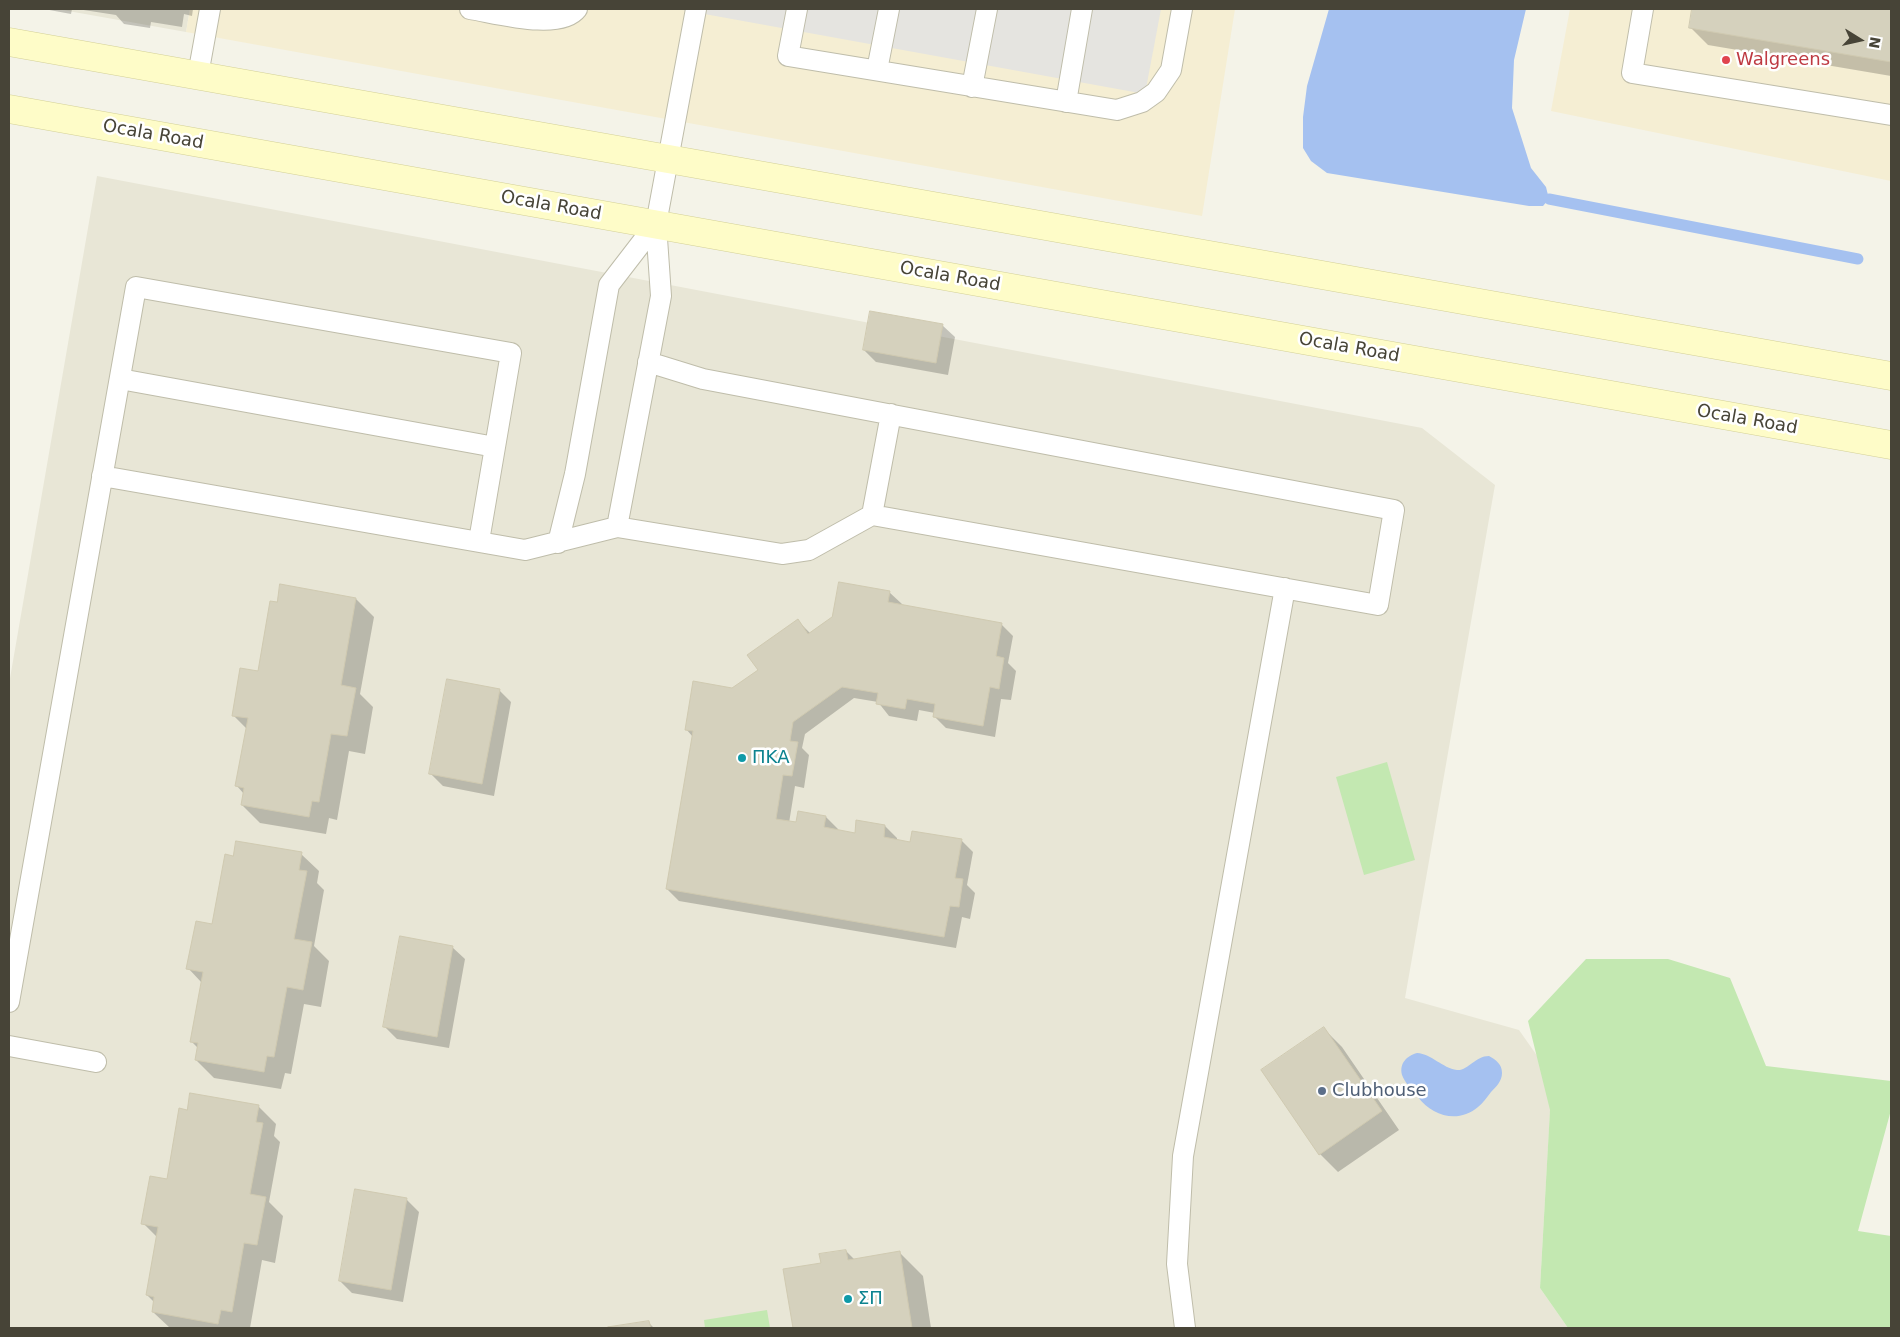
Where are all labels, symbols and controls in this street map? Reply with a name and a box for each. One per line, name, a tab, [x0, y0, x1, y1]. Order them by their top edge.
north arrow	[1835, 15, 1885, 65]
text: N	[1866, 35, 1884, 50]
place label: Walgreens	[1736, 49, 1830, 71]
marker: Walgreens	[1720, 54, 1732, 66]
street label: Ocala Road	[101, 116, 205, 154]
street label: Ocala Road	[499, 187, 603, 225]
street label: Ocala Road	[898, 258, 1002, 296]
street label: Ocala Road	[1297, 329, 1401, 367]
street label: Ocala Road	[1695, 401, 1799, 439]
place label: ΠΚΑ	[752, 747, 790, 769]
marker: ΠΚΑ	[736, 752, 748, 764]
place label: Clubhouse	[1332, 1080, 1427, 1102]
marker: Clubhouse	[1316, 1085, 1328, 1097]
place label: ΣΠ	[858, 1288, 883, 1310]
marker: ΣΠ	[842, 1293, 854, 1305]

